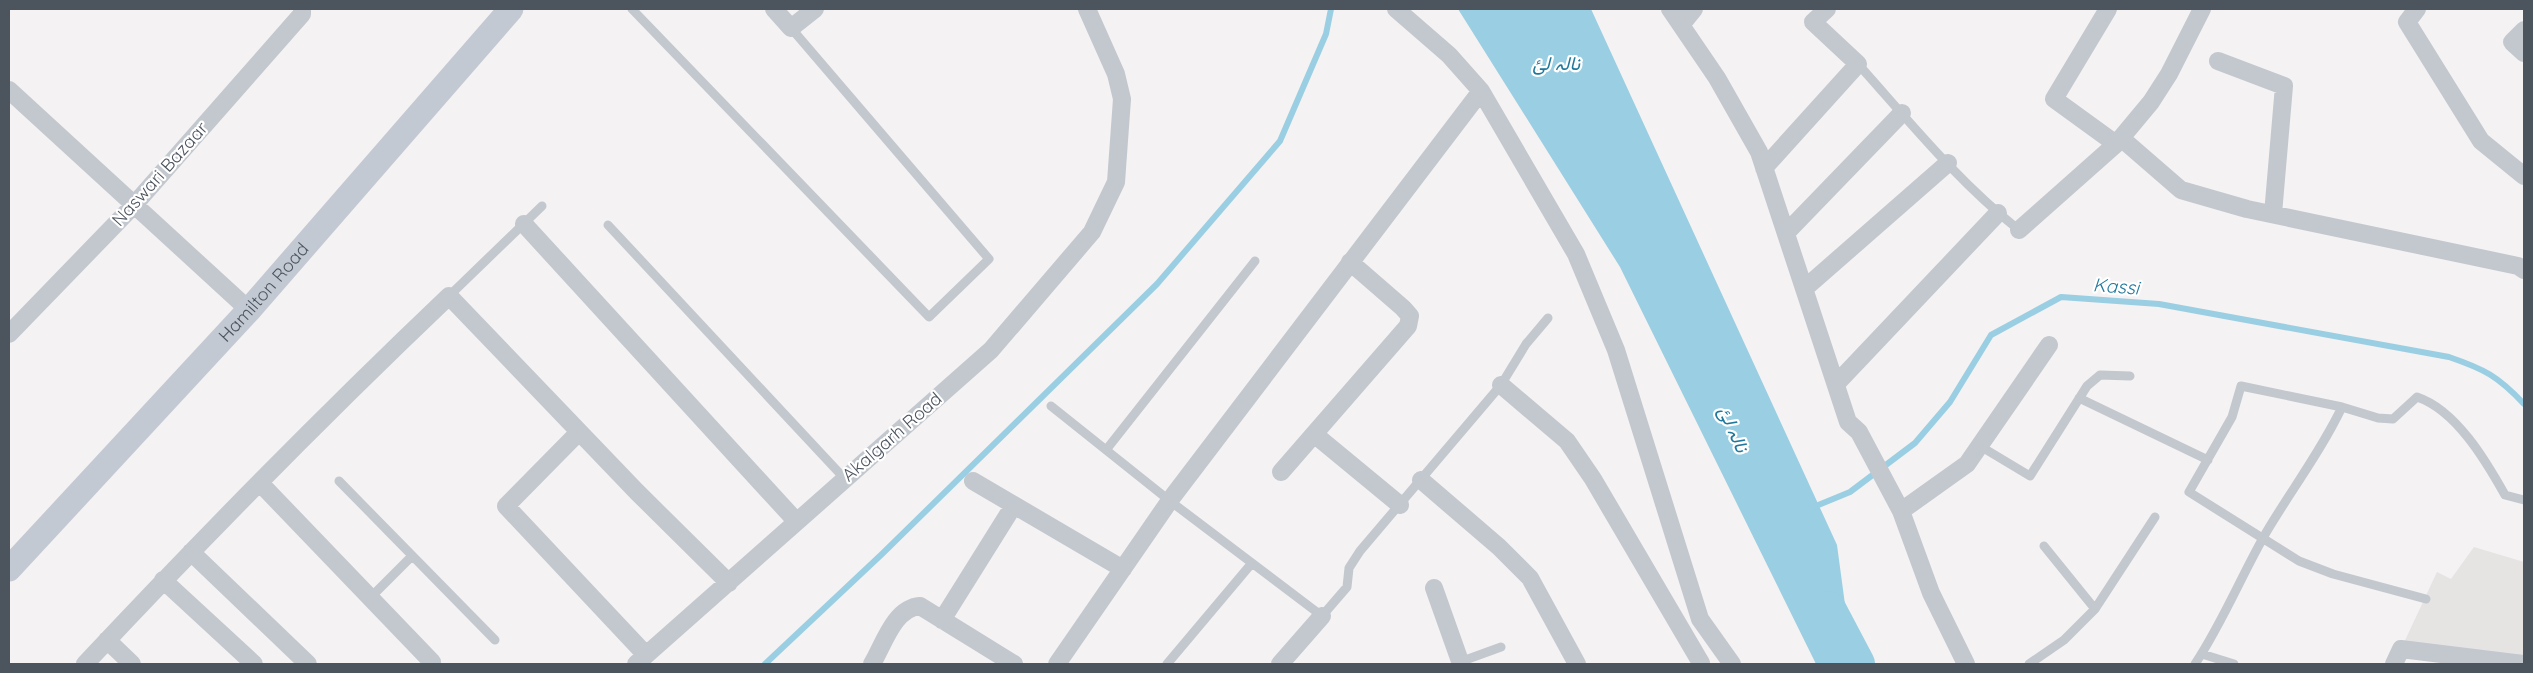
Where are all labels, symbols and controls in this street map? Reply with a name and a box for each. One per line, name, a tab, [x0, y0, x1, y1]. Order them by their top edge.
water label: نالہ لئ	[1532, 51, 1581, 75]
street label: Naswari Bazaar	[107, 117, 213, 231]
street label: Hamilton Road	[213, 238, 313, 347]
water label: Kassi	[2092, 272, 2142, 300]
street label: Akalgarh Road	[837, 387, 946, 486]
water label: نالہ لئ	[1713, 402, 1755, 457]

